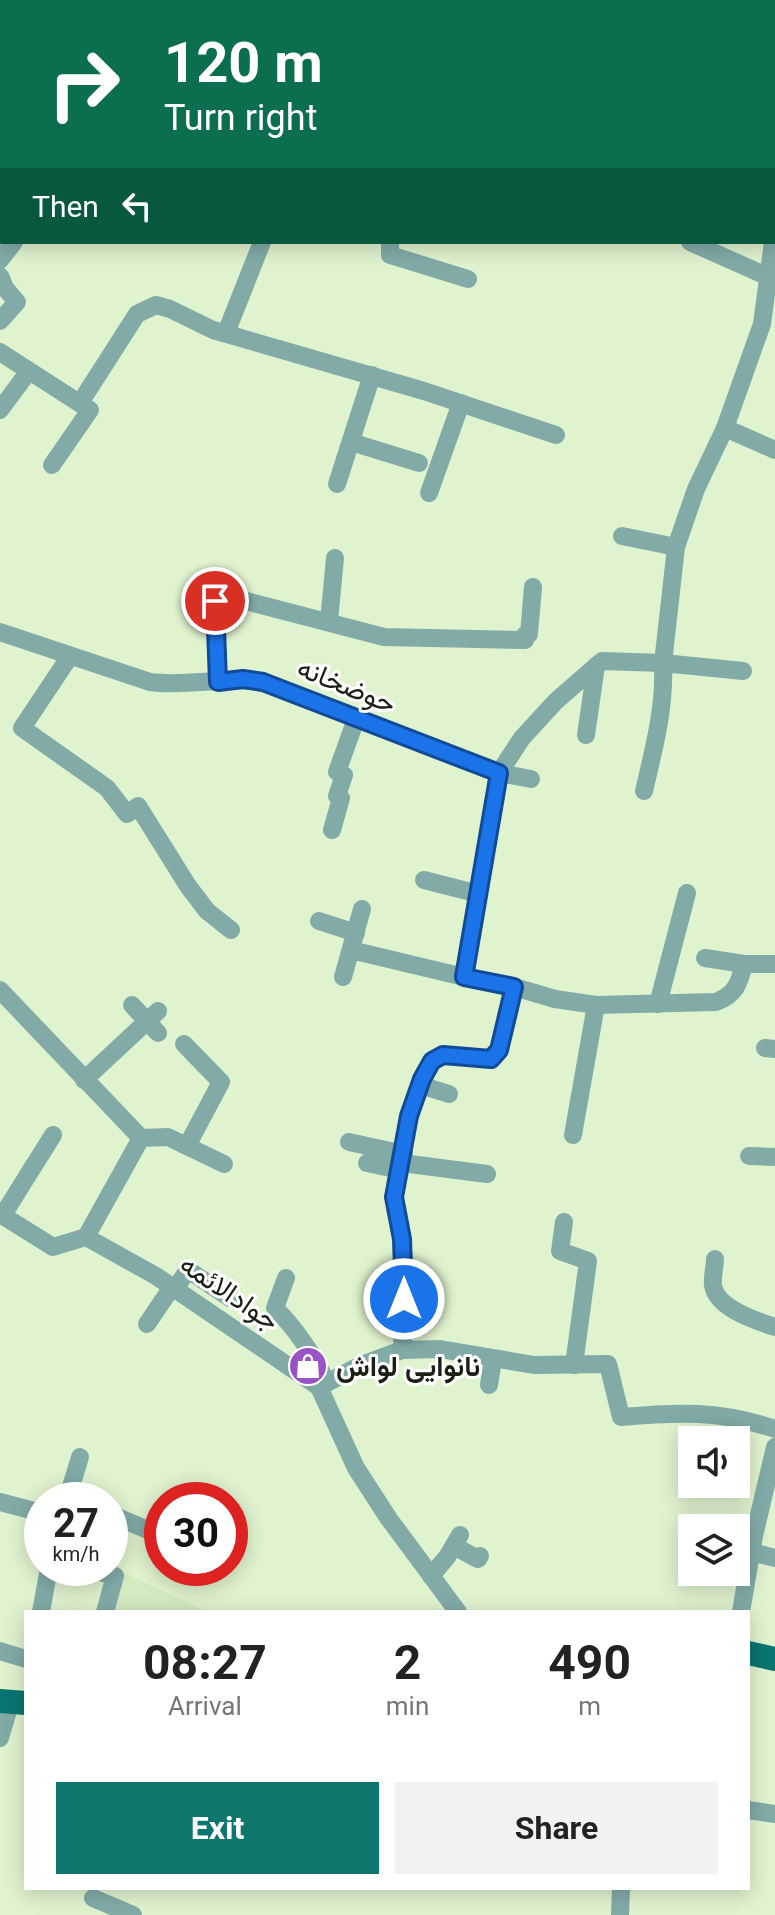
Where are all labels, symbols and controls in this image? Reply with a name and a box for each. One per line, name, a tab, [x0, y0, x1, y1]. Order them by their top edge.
text: 120 m	[164, 30, 323, 96]
icon: right	[32, 32, 136, 136]
text: Turn right	[164, 97, 317, 139]
icon: left	[115, 184, 159, 228]
text: Then	[32, 189, 99, 224]
pin	[181, 567, 249, 635]
icon: arrive	[193, 579, 237, 623]
street label: حوضخانه	[292, 651, 401, 721]
street label: جوادالائمه	[173, 1247, 286, 1338]
position arrow	[362, 1257, 446, 1341]
shop icon: نانوایی لواش	[287, 1345, 329, 1387]
place label: نانوایی لواش	[336, 1350, 480, 1384]
map controls	[678, 1426, 750, 1586]
button: sound	[678, 1426, 750, 1498]
speed limit sign: 30	[144, 1482, 248, 1586]
text: 27	[53, 1500, 99, 1547]
button: layers	[678, 1514, 750, 1586]
text: km/h	[53, 1542, 99, 1566]
text: 08:27	[143, 1634, 267, 1691]
text: 2	[394, 1634, 421, 1691]
text: 490	[548, 1634, 631, 1691]
text: Arrival	[168, 1691, 242, 1721]
text: min	[386, 1691, 429, 1721]
text: m	[578, 1691, 601, 1721]
button: Exit	[56, 1782, 379, 1874]
button: Share	[395, 1782, 718, 1874]

